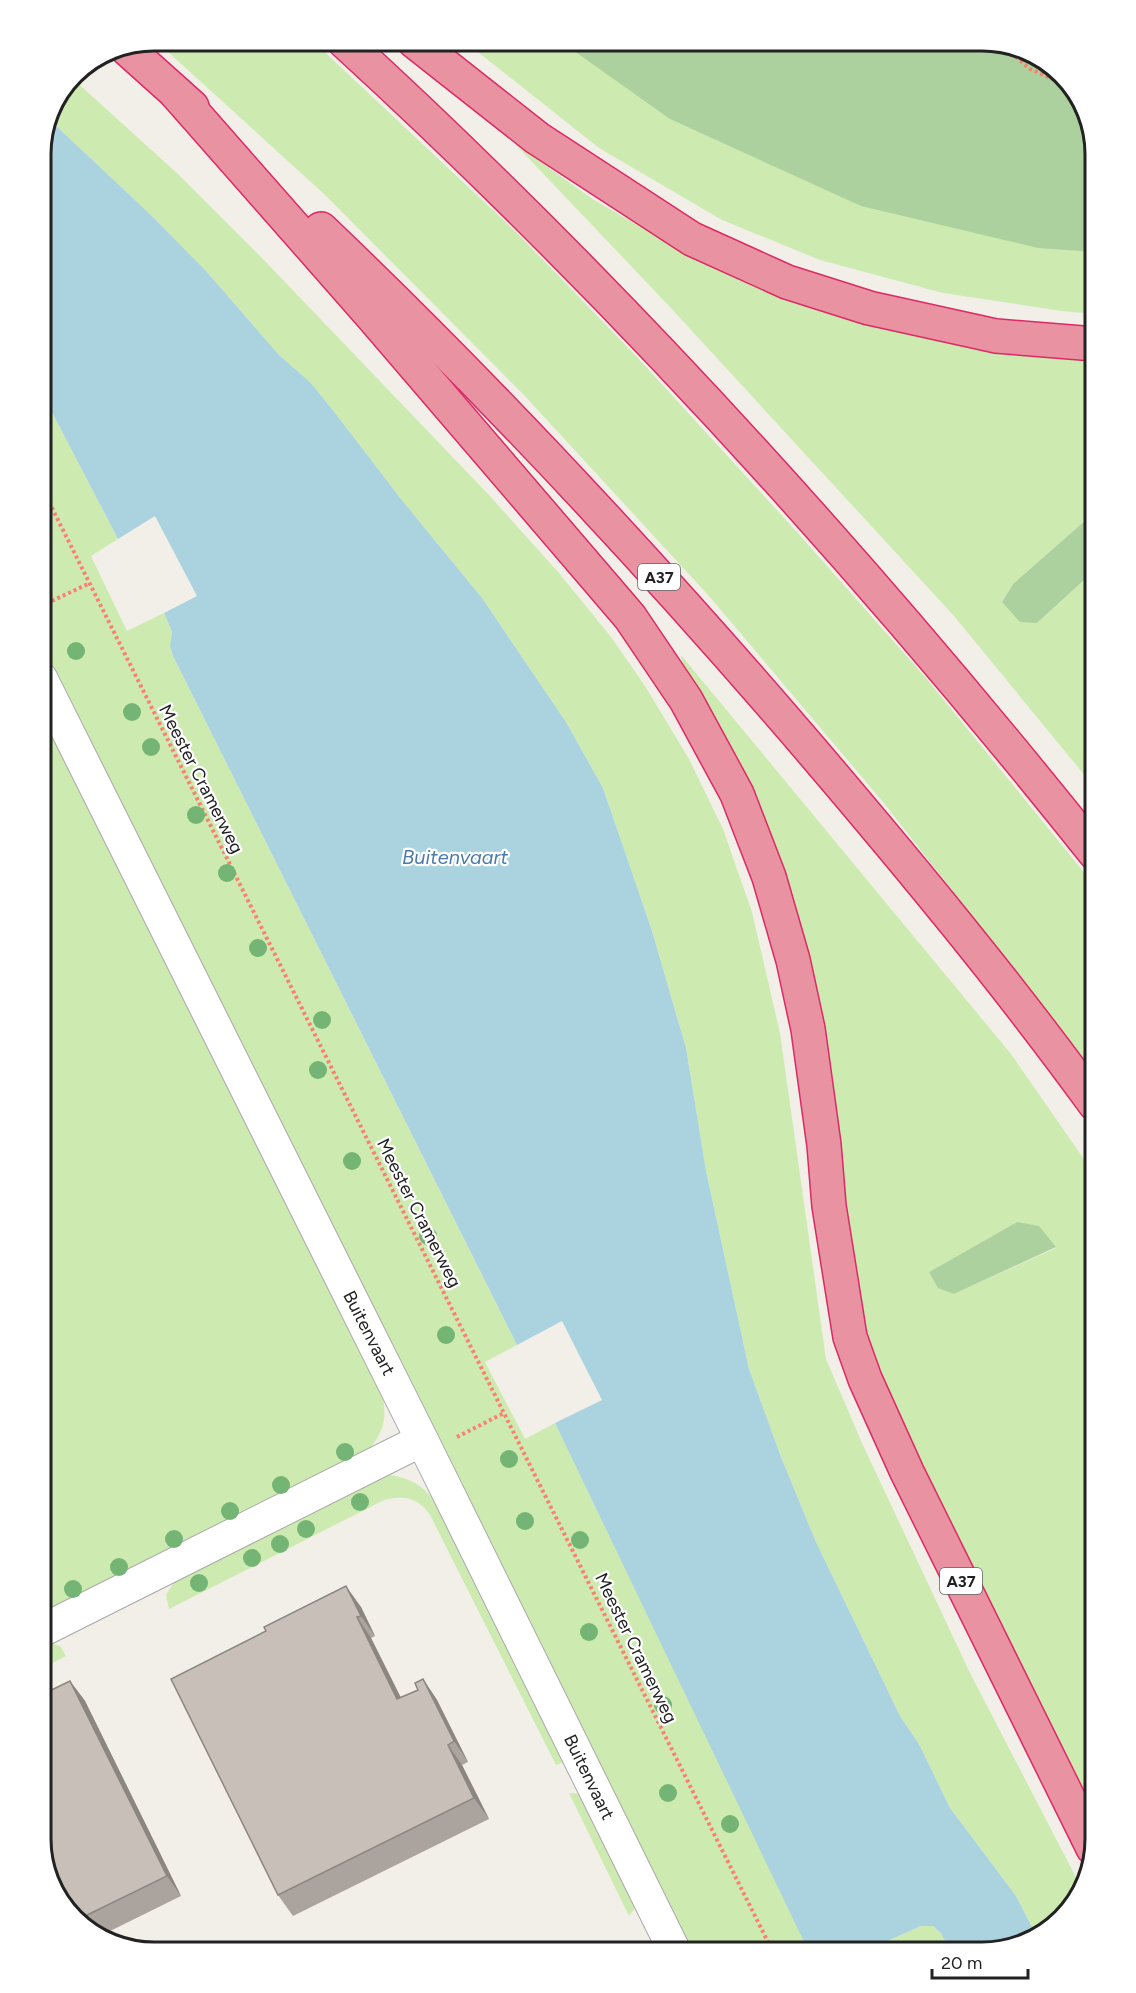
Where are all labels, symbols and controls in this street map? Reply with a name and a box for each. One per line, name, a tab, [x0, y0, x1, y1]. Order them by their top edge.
road number: A37	[638, 564, 680, 590]
street label: Meester Cramerweg	[154, 701, 248, 857]
water label: Buitenvaart	[402, 845, 508, 869]
street label: Meester Cramerweg	[372, 1135, 466, 1291]
street label: Buitenvaart	[338, 1287, 400, 1379]
road number: A37	[940, 1568, 982, 1594]
street label: Meester Cramerweg	[590, 1569, 682, 1727]
street label: Buitenvaart	[559, 1731, 619, 1823]
scale bar	[932, 1942, 1028, 1980]
text: 20 m	[941, 1952, 982, 1974]

